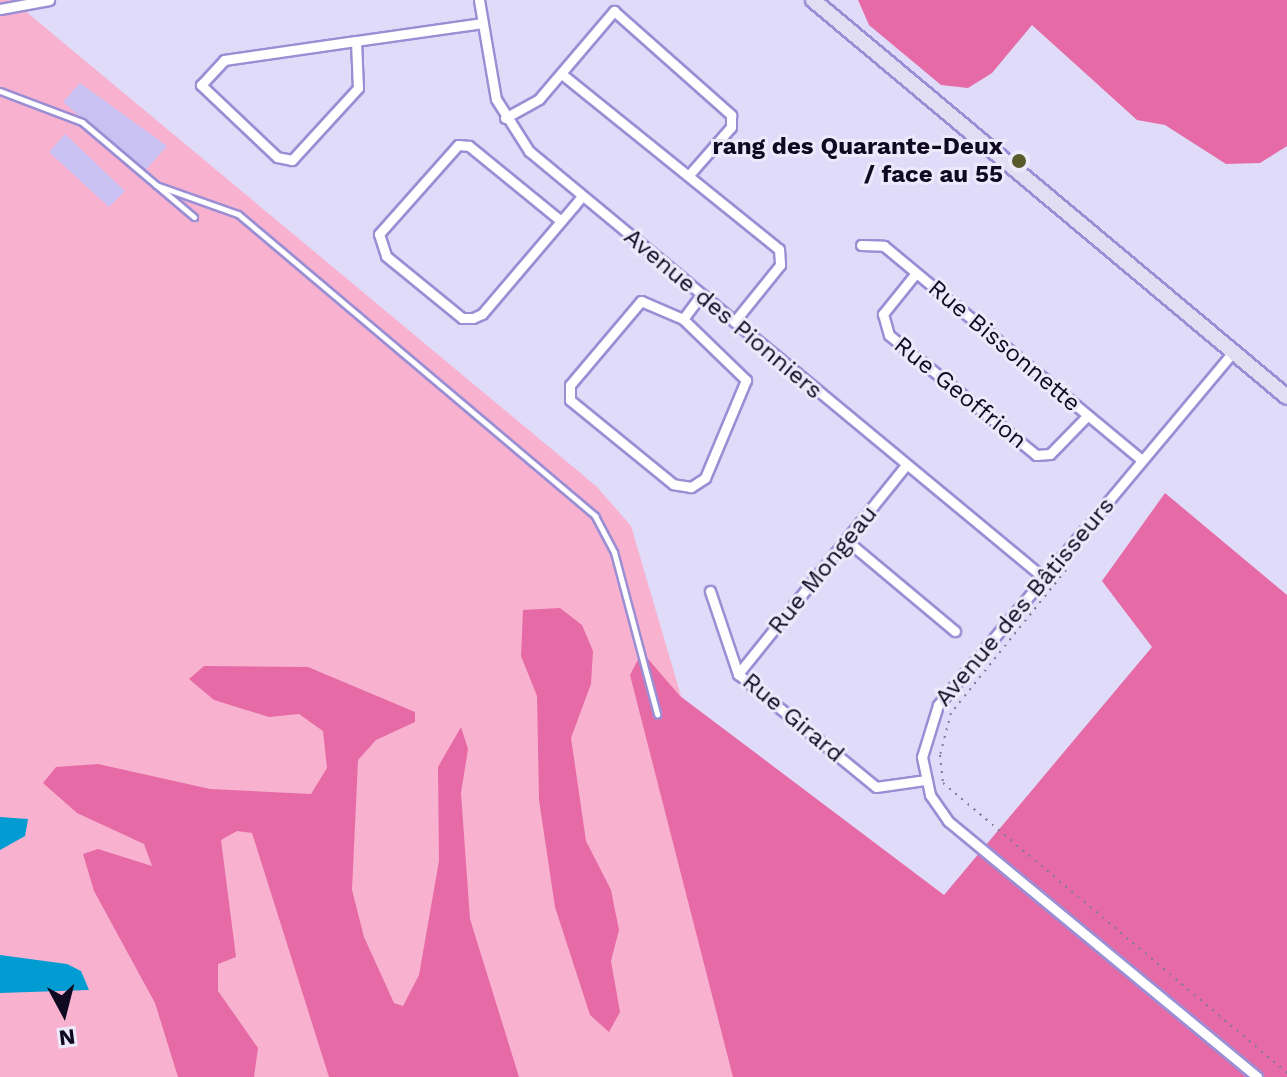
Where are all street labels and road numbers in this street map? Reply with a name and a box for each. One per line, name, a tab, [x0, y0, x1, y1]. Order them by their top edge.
street label: Avenue des Pionniers	[618, 223, 828, 405]
street label: Rue Bissonnette	[922, 274, 1086, 418]
street label: Rue Geoffrion	[888, 331, 1032, 455]
street label: Avenue des Bâtisseurs	[929, 492, 1121, 712]
street label: Rue Mongeau	[762, 500, 884, 640]
street label: Rue Girard	[736, 667, 850, 769]

